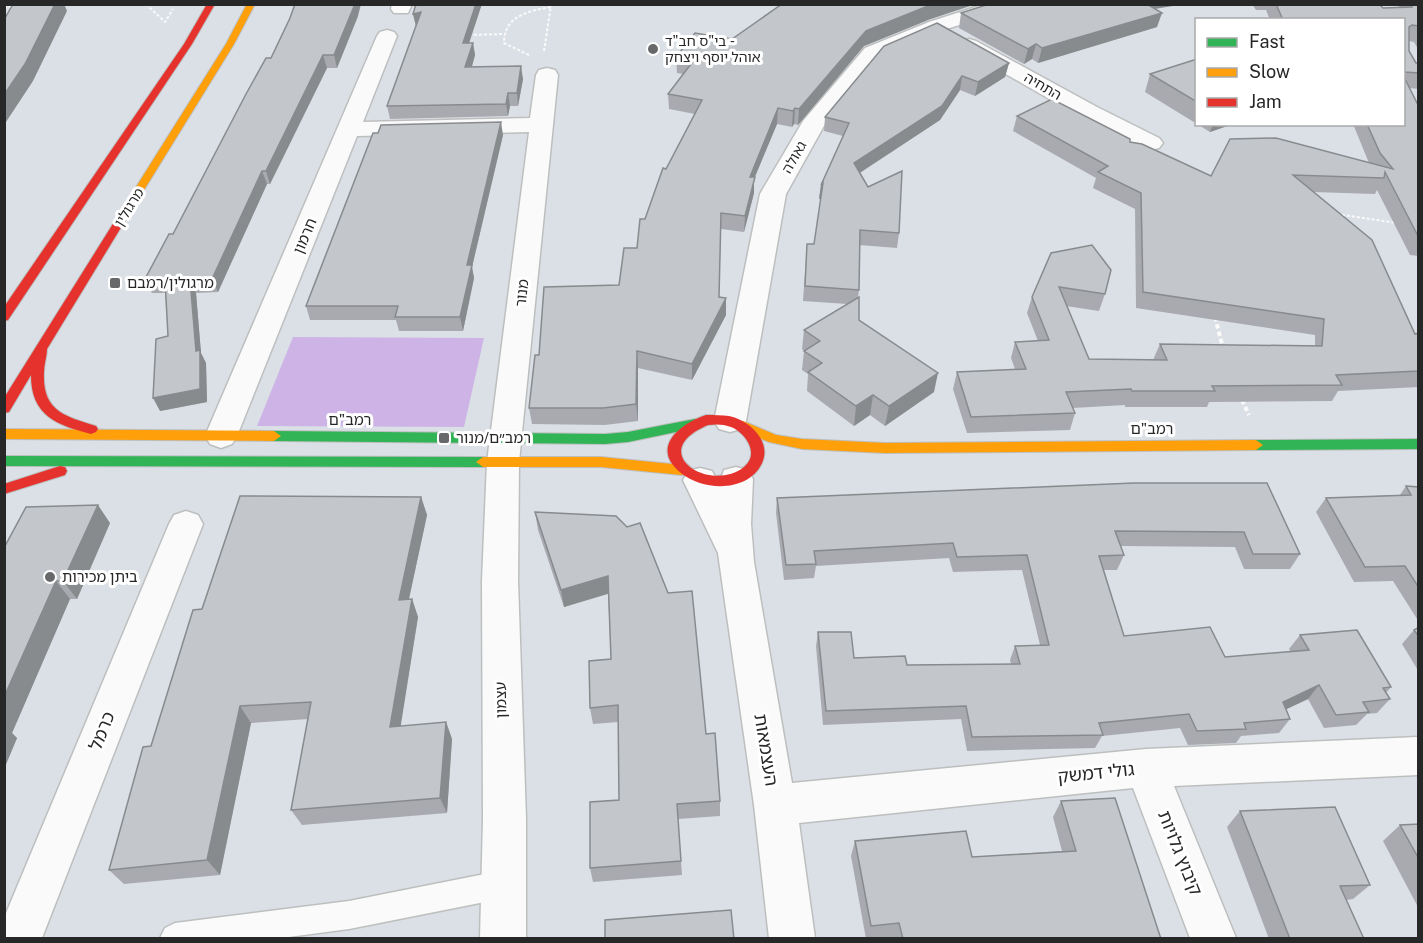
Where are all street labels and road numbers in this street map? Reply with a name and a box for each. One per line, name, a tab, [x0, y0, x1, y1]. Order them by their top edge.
street label: התחיה	[1022, 69, 1064, 103]
street label: גאולה	[778, 138, 810, 176]
street label: מרגולין	[111, 185, 147, 229]
street label: חרמון	[289, 215, 320, 256]
street label: מנור	[512, 278, 531, 308]
street label: רמב"ם	[329, 411, 371, 428]
street label: רמב"ם	[1131, 420, 1173, 437]
street label: עצמון	[492, 681, 509, 718]
street label: כרמל	[84, 708, 119, 753]
street label: העצמאות	[750, 712, 783, 788]
street label: גולי דמשק	[1057, 758, 1136, 787]
street label: קיבוץ גלויות	[1154, 807, 1207, 898]

